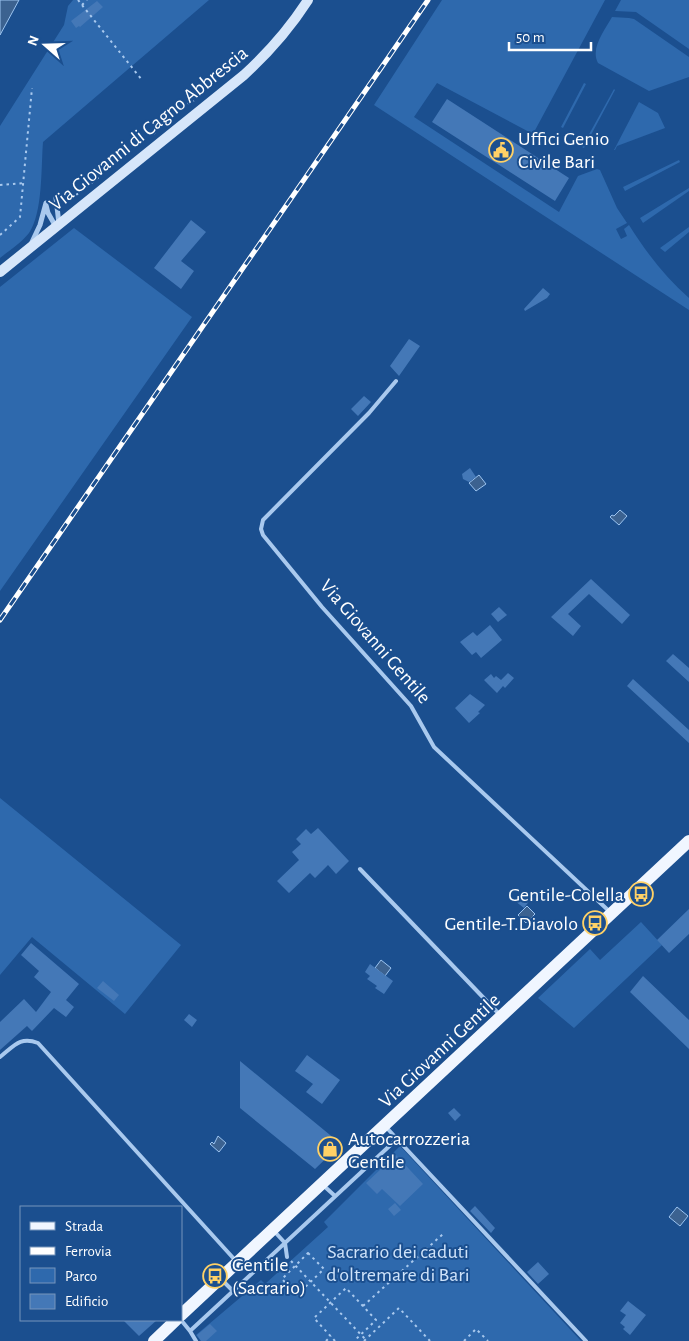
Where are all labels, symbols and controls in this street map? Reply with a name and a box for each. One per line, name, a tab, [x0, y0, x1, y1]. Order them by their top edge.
north arrow	[20, 20, 70, 70]
scale bar	[509, 20, 592, 52]
text: 50 m	[516, 30, 545, 45]
text: N	[25, 34, 42, 48]
street label: Via Giovanni di Cagno Abbrescia	[46, 43, 252, 215]
place label: Uffici Genio Civile Bari	[518, 129, 609, 172]
public building icon: Uffici Genio Civile Bari	[488, 137, 514, 163]
street label: Via Giovanni Gentile	[316, 576, 434, 708]
bus stop icon: Gentile-Colella	[628, 881, 654, 907]
place label: Gentile-Colella	[508, 885, 624, 905]
bus stop icon: Gentile-T.Diavolo	[582, 910, 608, 936]
place label: Gentile-T.Diavolo	[445, 914, 578, 934]
street label: Via Giovanni Gentile	[375, 990, 504, 1112]
place label: Autocarrozzeria Gentile	[348, 1129, 470, 1172]
shop icon: Autocarrozzeria Gentile	[317, 1136, 343, 1162]
legend	[20, 1206, 182, 1321]
text: Strada	[65, 1219, 103, 1234]
park label: Sacrario dei caduti d'oltremare di Bari	[326, 1242, 470, 1285]
text: Ferrovia	[65, 1244, 112, 1259]
place label: Gentile (Sacrario)	[232, 1255, 306, 1298]
bus stop icon: Gentile (Sacrario)	[202, 1263, 228, 1289]
text: Parco	[65, 1269, 97, 1284]
text: Edificio	[65, 1294, 108, 1309]

